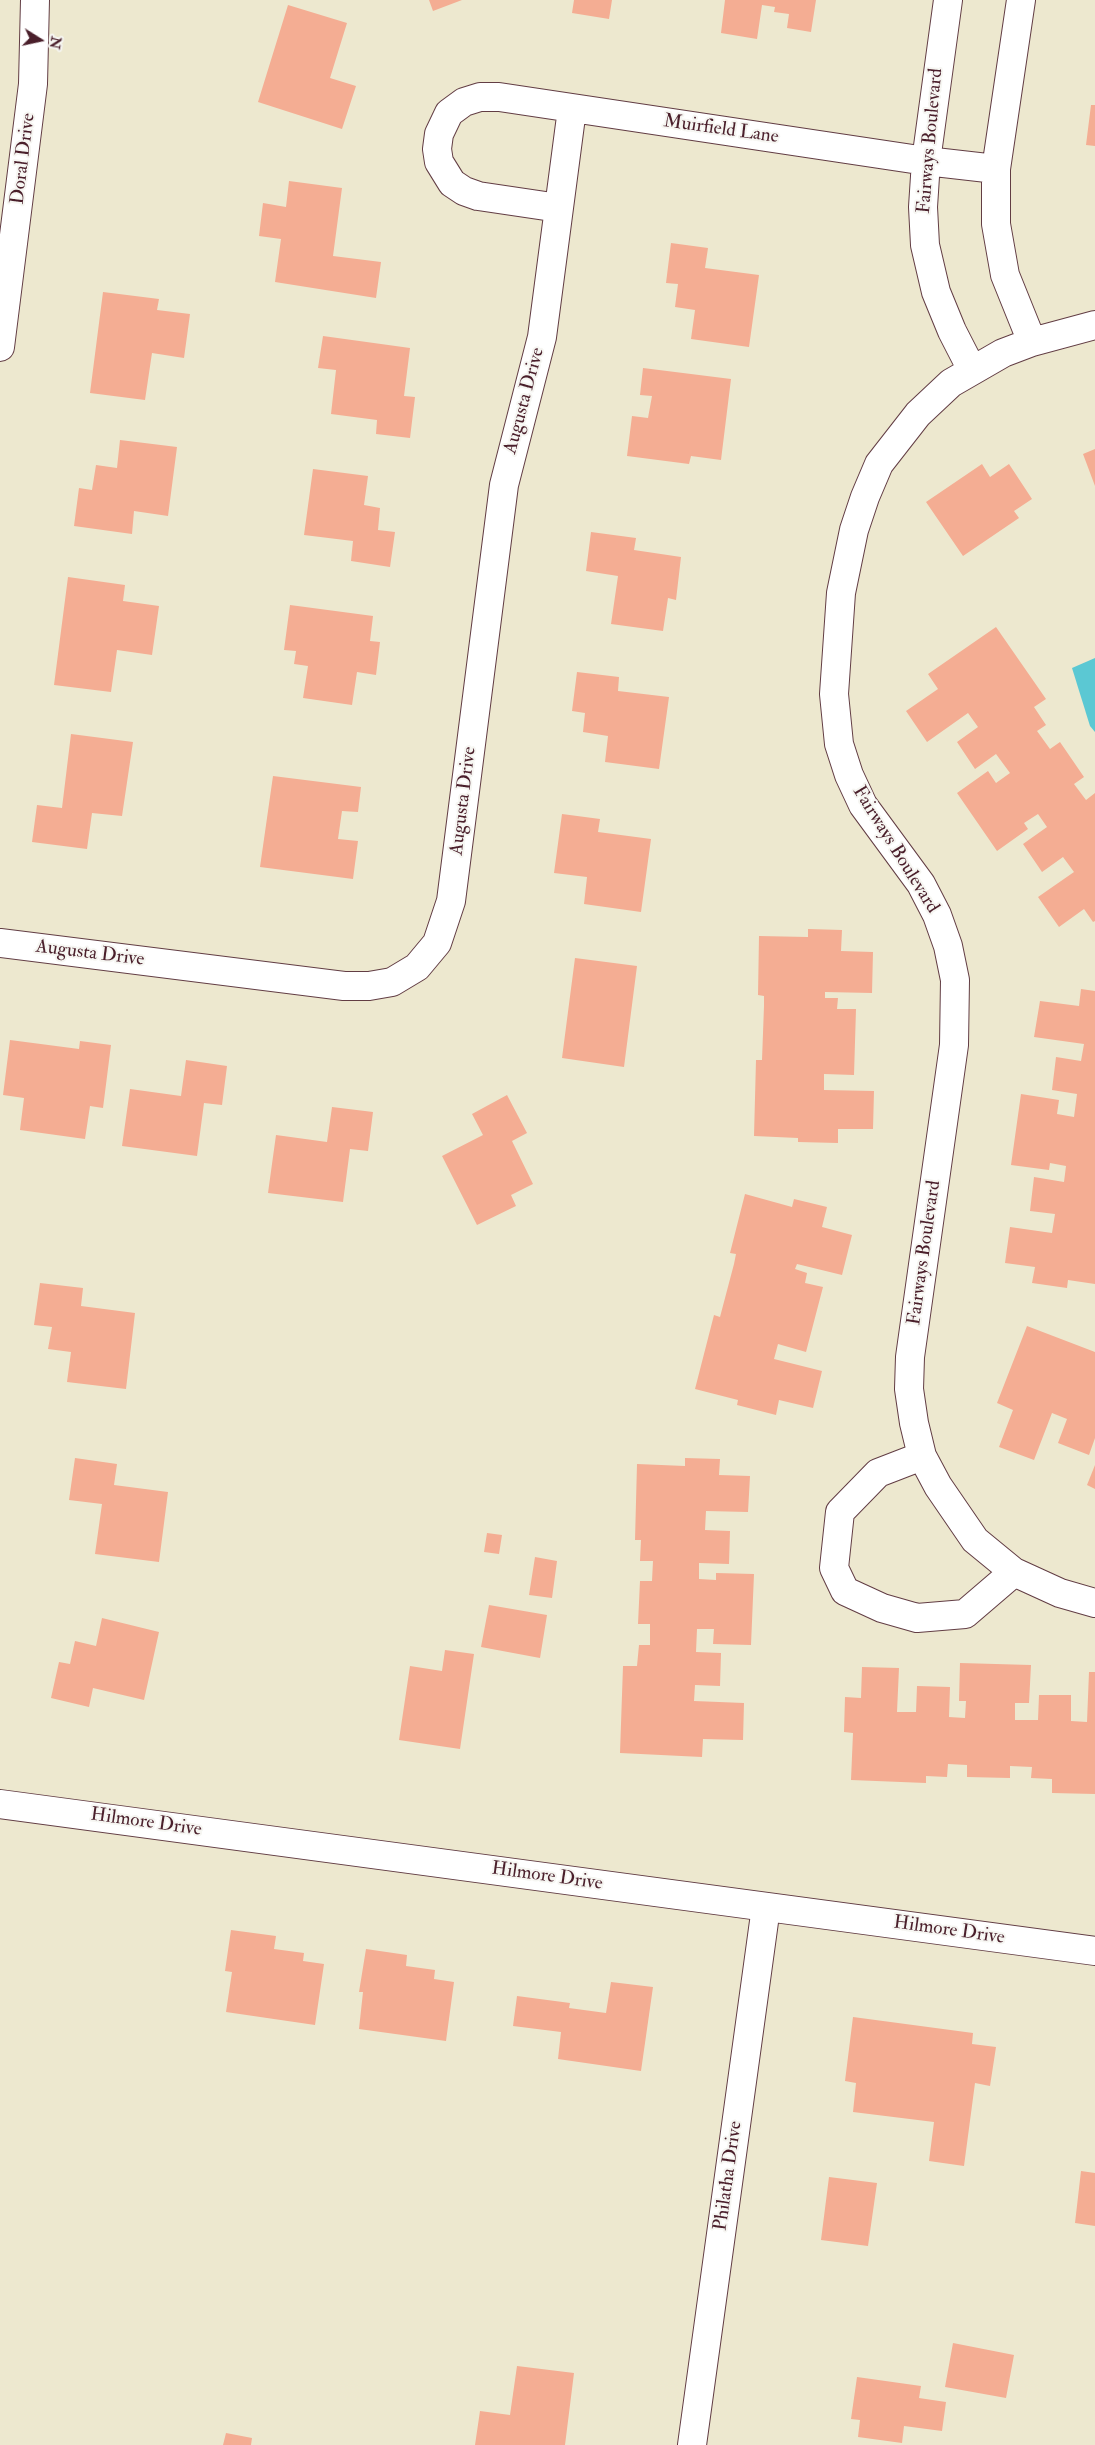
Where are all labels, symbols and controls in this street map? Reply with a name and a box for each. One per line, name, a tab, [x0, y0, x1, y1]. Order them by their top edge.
north arrow	[15, 15, 65, 65]
text: N	[46, 35, 65, 50]
street label: Fairways Boulevard	[913, 67, 949, 215]
street label: Muirfield Lane	[662, 111, 780, 149]
street label: Doral Drive	[7, 112, 41, 206]
street label: Augusta Drive	[500, 345, 550, 457]
street label: Augusta Drive	[446, 745, 482, 857]
street label: Fairways Boulevard	[847, 782, 943, 918]
street label: Augusta Drive	[34, 936, 146, 972]
street label: Fairways Boulevard	[904, 1179, 946, 1327]
street label: Hilmore Drive	[89, 1804, 203, 1842]
street label: Hilmore Drive	[490, 1858, 604, 1896]
street label: Hilmore Drive	[892, 1912, 1006, 1950]
street label: Philatha Drive	[710, 2120, 748, 2232]

